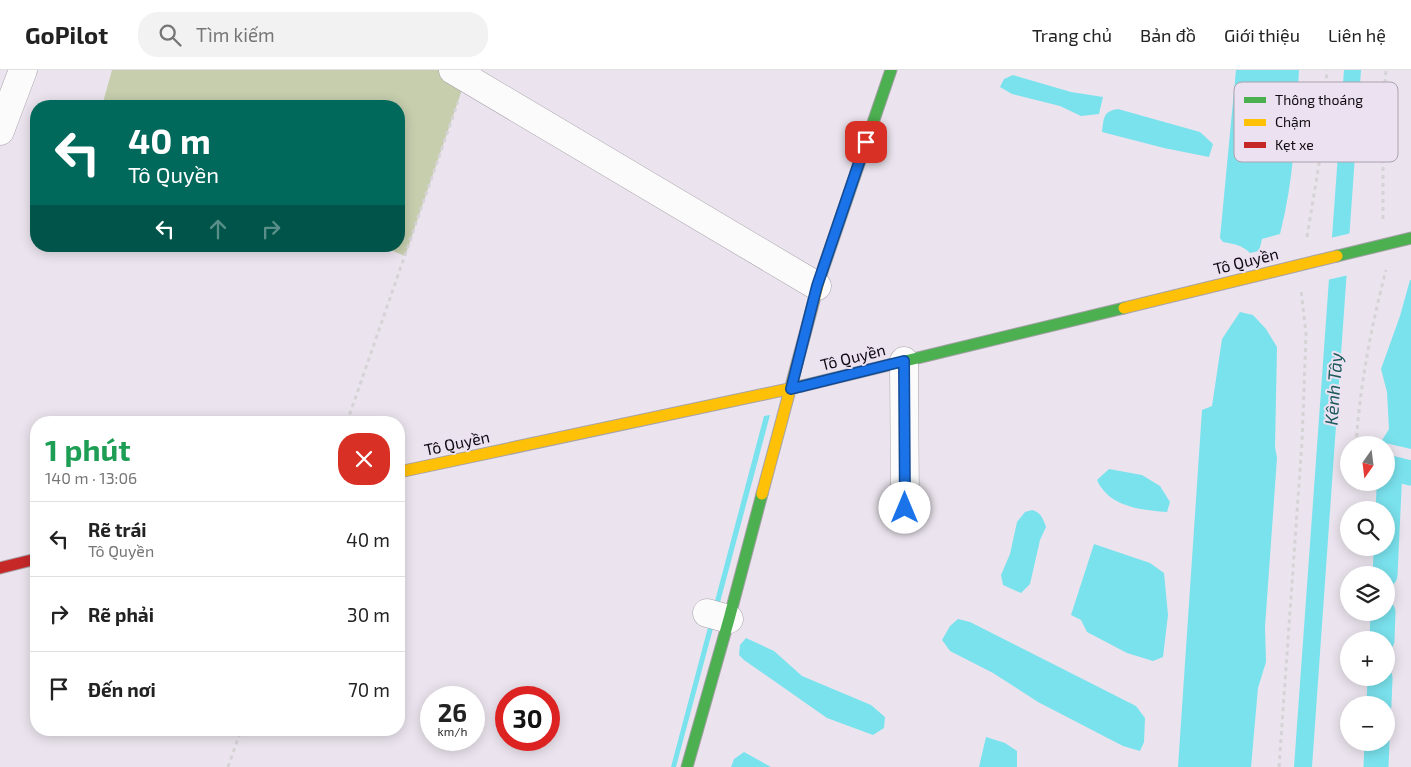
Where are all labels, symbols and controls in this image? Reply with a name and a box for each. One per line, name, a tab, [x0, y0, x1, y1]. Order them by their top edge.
search box	[138, 12, 488, 57]
text: GoPilot	[25, 20, 108, 49]
icon: search	[156, 21, 184, 49]
text: Tìm kiếm	[196, 23, 275, 46]
text: Trang chủ	[1032, 24, 1112, 46]
text: Bản đồ	[1140, 24, 1196, 46]
text: Giới thiệu	[1224, 24, 1300, 46]
text: Liên hệ	[1328, 24, 1386, 46]
legend	[1234, 82, 1398, 162]
text: Thông thoáng	[1275, 91, 1363, 108]
text: Chậm	[1275, 113, 1311, 130]
text: 40 m	[128, 119, 211, 161]
icon: left	[45, 120, 110, 185]
pin	[845, 121, 887, 163]
icon: arrive	[852, 128, 880, 156]
text: Kẹt xe	[1275, 136, 1314, 153]
text: Tô Quyền	[128, 161, 219, 187]
icon: left	[151, 215, 179, 243]
icon: ahead	[204, 215, 232, 243]
icon: right	[257, 215, 285, 243]
street label: Tô Quyền	[1211, 243, 1281, 279]
street label: Tô Quyền	[818, 339, 888, 375]
water label: Kênh Tây	[1319, 352, 1347, 426]
street label: Tô Quyền	[423, 426, 491, 460]
text: 1 phút	[45, 431, 131, 467]
button: close	[338, 433, 390, 485]
north arrow	[1340, 436, 1395, 491]
map controls	[1340, 436, 1395, 751]
text: 140 m · 13:06	[45, 468, 137, 487]
position arrow	[878, 481, 930, 533]
button: search	[1340, 501, 1395, 556]
text: Rẽ trái	[88, 518, 147, 541]
icon: left	[45, 525, 73, 553]
text: 40 m	[346, 528, 390, 551]
text: Tô Quyền	[88, 541, 154, 560]
button: layers	[1340, 566, 1395, 621]
icon: right	[45, 600, 73, 628]
text: Rẽ phải	[88, 603, 154, 626]
text: 30 m	[347, 603, 390, 626]
button: +	[1340, 631, 1395, 686]
icon: arrive	[45, 675, 73, 703]
text: Đến nơi	[88, 678, 156, 701]
text: 70 m	[348, 678, 390, 701]
speed limit sign: 30	[495, 686, 560, 751]
button: −	[1340, 696, 1395, 751]
text: 26	[438, 697, 467, 727]
text: km/h	[438, 724, 467, 738]

